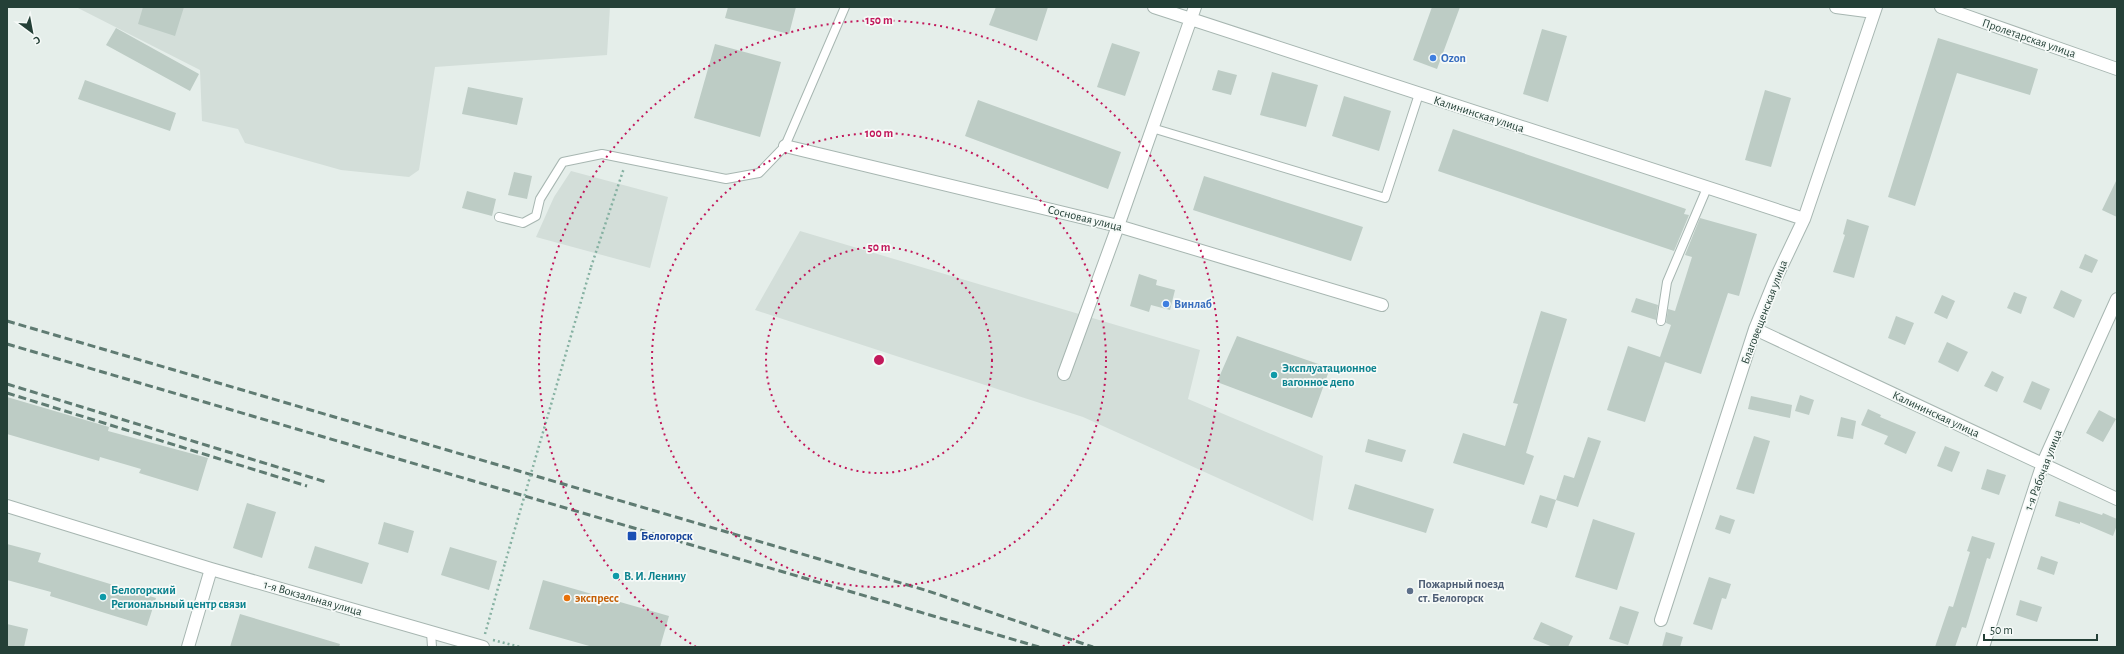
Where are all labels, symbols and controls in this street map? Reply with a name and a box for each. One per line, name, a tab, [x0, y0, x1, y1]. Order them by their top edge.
north arrow	[12, 12, 52, 52]
text: 150 m	[865, 14, 893, 26]
street label: Пролетарская улица	[1980, 16, 2078, 61]
text: С	[32, 34, 43, 46]
place label: Ozon	[1441, 52, 1466, 64]
marker: Ozon	[1428, 53, 1438, 63]
street label: Калининская улица	[1432, 94, 1526, 135]
text: 100 m	[865, 127, 893, 139]
street label: Сосновая улица	[1046, 203, 1124, 234]
text: 50 m	[868, 241, 891, 253]
street label: Благовещенская улица	[1739, 258, 1791, 366]
place label: Винлаб	[1174, 298, 1212, 310]
marker: Винлаб	[1161, 299, 1171, 309]
centre of rings	[872, 353, 886, 367]
place label: Эксплуатационное вагонное депо	[1282, 362, 1377, 388]
marker: Эксплуатационное вагонное депо	[1269, 370, 1279, 380]
street label: Калининская улица	[1890, 389, 1982, 441]
street label: 1-я Рабочая улица	[2022, 427, 2065, 512]
marker: Белогорск	[626, 530, 638, 542]
place label: Белогорск	[641, 530, 693, 542]
place label: В. И. Ленину	[624, 570, 687, 583]
marker: В. И. Ленину	[611, 571, 621, 581]
street label: 1-я Вокзальная улица	[262, 578, 364, 619]
place label: Пожарный поезд ст. Белогорск	[1418, 578, 1505, 604]
place label: Белогорский Региональный центр связи	[111, 584, 246, 610]
marker: Пожарный поезд ст. Белогорск	[1405, 586, 1415, 596]
marker: Белогорский Региональный центр связи	[98, 592, 108, 602]
place label: экспресс	[575, 592, 619, 604]
marker: экспресс	[562, 593, 572, 603]
scale bar	[1984, 616, 2097, 642]
text: 50 m	[1990, 624, 2013, 636]

